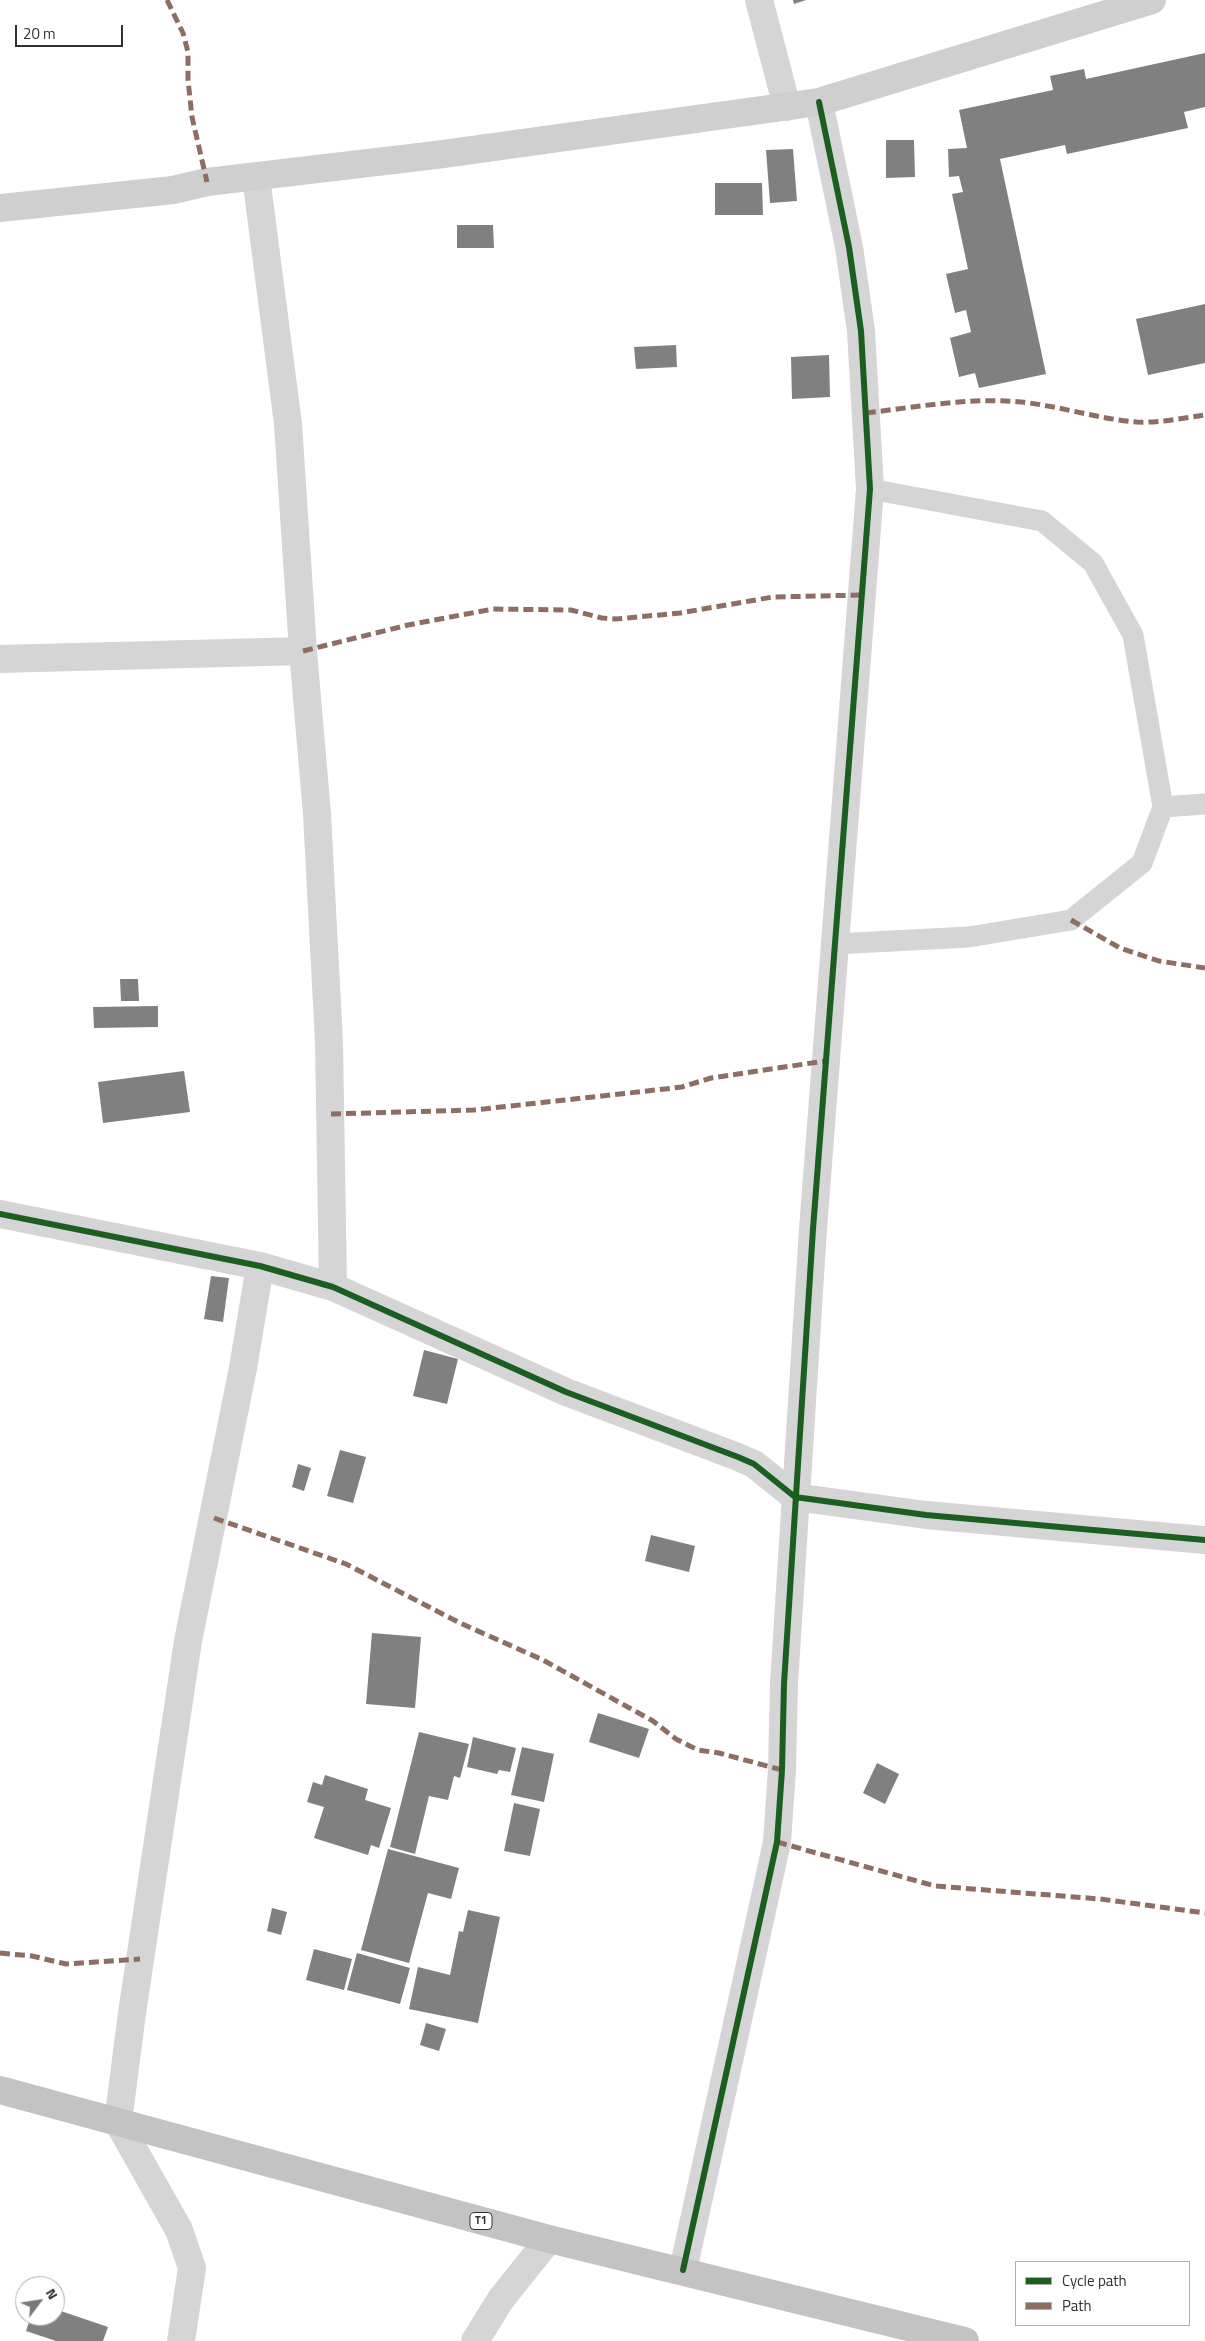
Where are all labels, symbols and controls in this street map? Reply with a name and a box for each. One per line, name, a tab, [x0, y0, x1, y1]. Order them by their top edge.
scale bar	[18, 15, 125, 47]
text: 20 m	[23, 22, 56, 45]
road number: T1	[470, 2212, 492, 2230]
legend	[1015, 2261, 1190, 2326]
text: Cycle path	[1062, 2269, 1127, 2292]
north arrow	[15, 2276, 65, 2326]
text: N	[41, 2284, 64, 2303]
text: Path	[1062, 2294, 1092, 2317]

